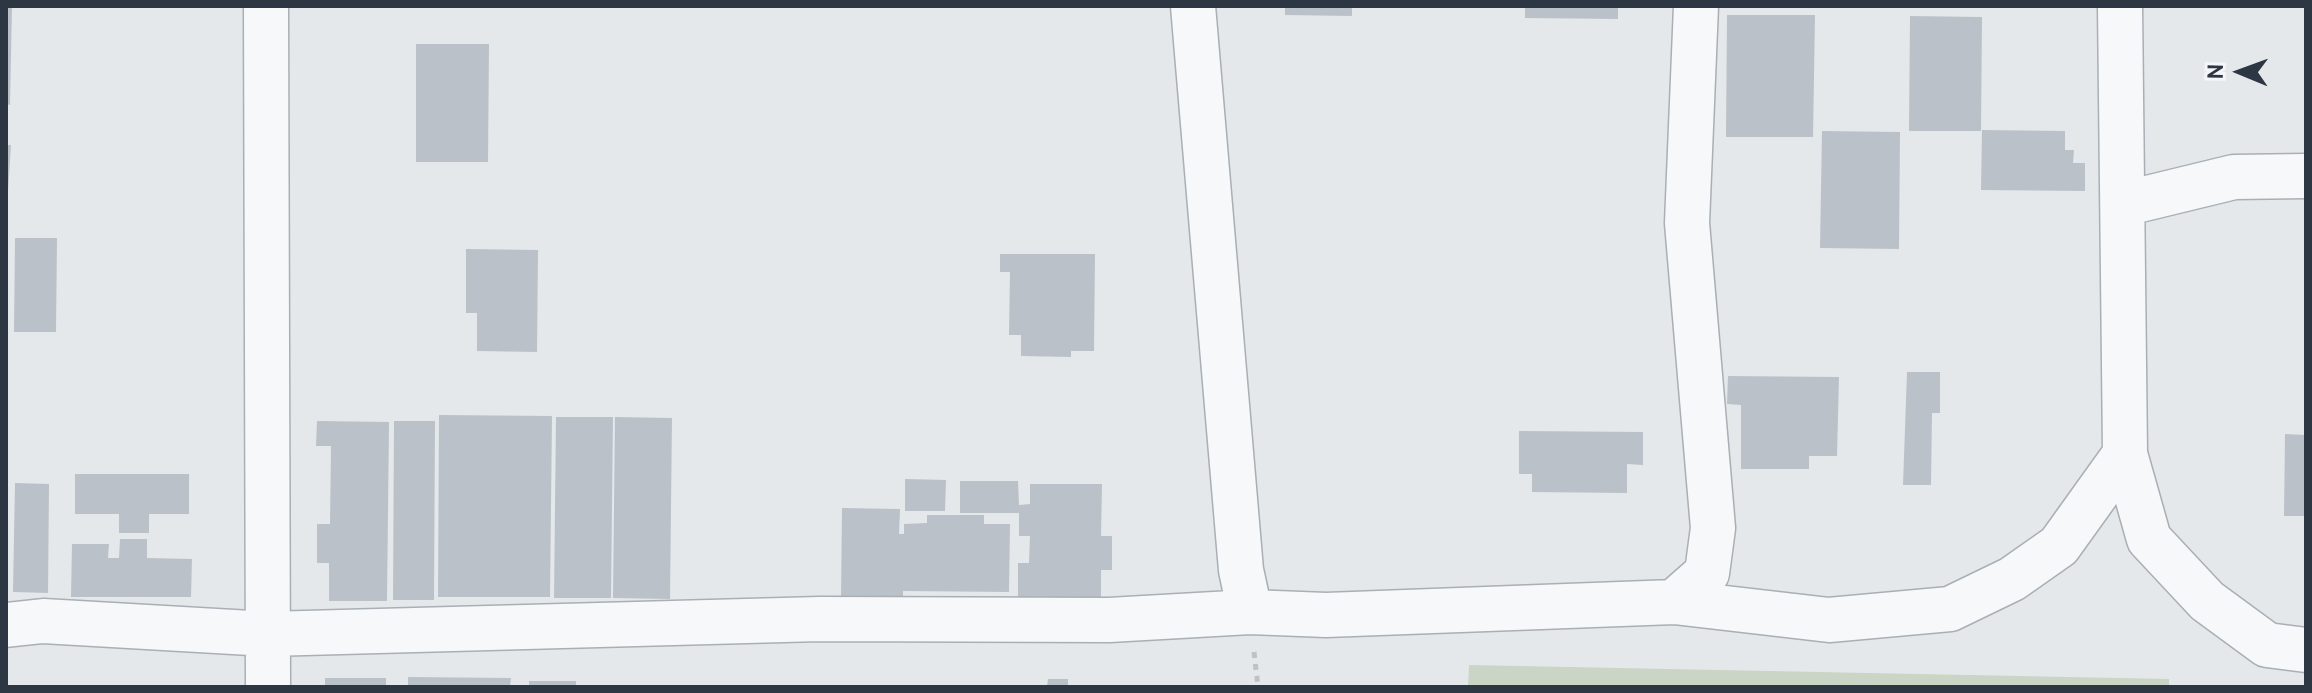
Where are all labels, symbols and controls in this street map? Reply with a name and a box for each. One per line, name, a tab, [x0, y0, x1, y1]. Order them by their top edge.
north arrow	[2200, 32, 2280, 112]
text: N	[2202, 64, 2229, 80]

